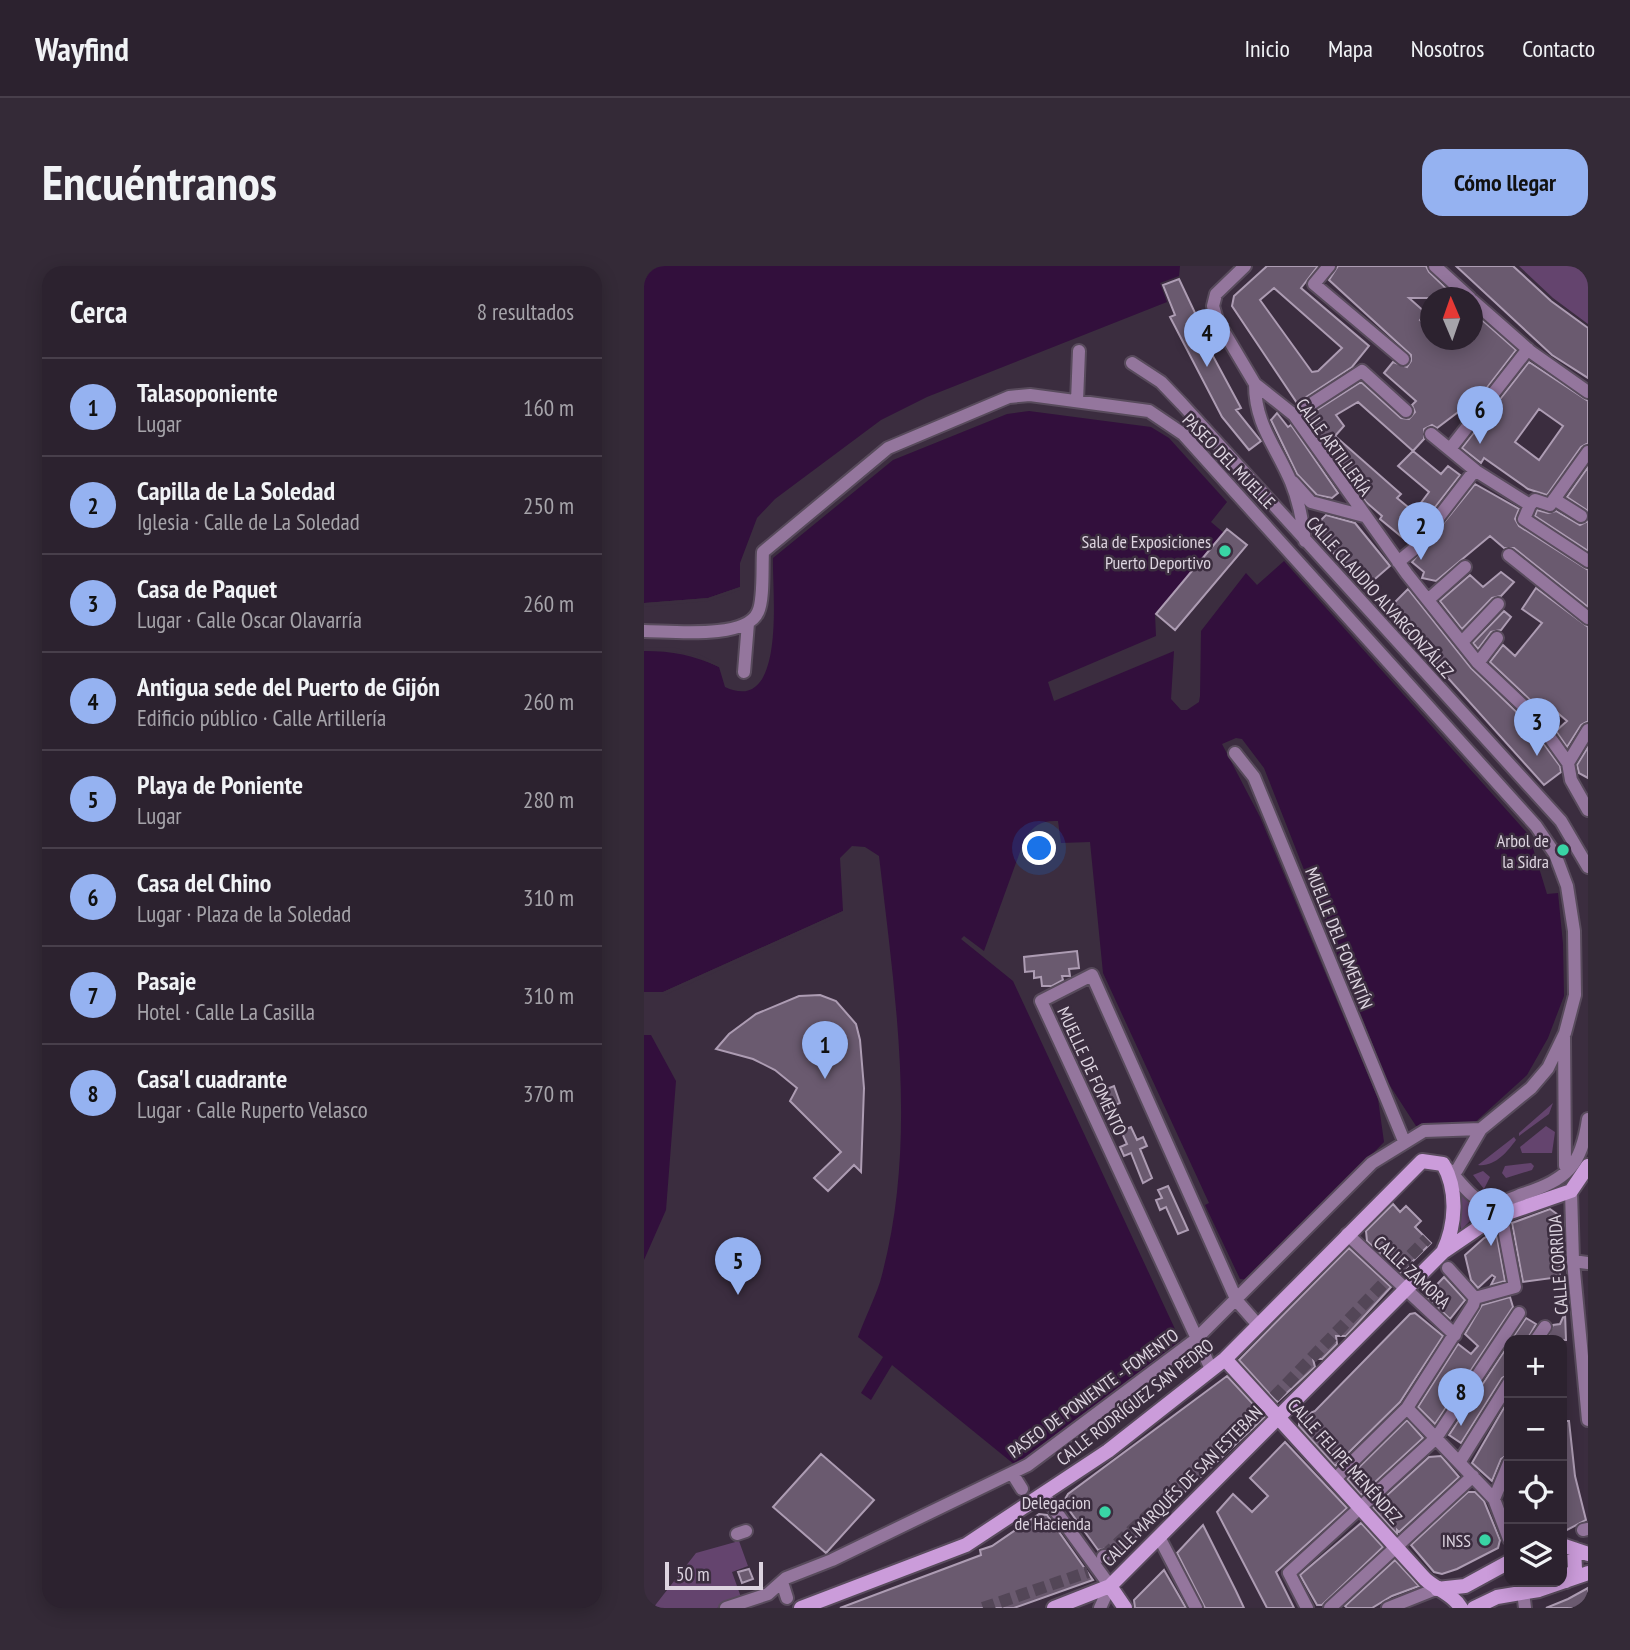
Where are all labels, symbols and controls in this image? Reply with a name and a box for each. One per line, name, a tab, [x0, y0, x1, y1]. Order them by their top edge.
text: Wayfind	[35, 27, 129, 70]
text: Inicio	[1244, 33, 1290, 64]
text: Mapa	[1328, 33, 1373, 64]
text: Nosotros	[1411, 33, 1484, 64]
text: Contacto	[1522, 33, 1595, 64]
button: Cómo llegar	[1422, 149, 1588, 216]
text: Encuéntranos	[42, 150, 277, 214]
north arrow	[1420, 287, 1483, 350]
text: Cerca	[70, 292, 127, 331]
text: 8 resultados	[477, 297, 574, 326]
pin: 4	[1184, 309, 1230, 367]
text: Talasoponiente	[137, 376, 278, 409]
pin: 6	[1457, 386, 1503, 444]
text: 1	[88, 393, 99, 422]
text: 160 m	[523, 393, 574, 422]
street label: CALLE ARTILLERÍA	[1291, 394, 1377, 501]
street label: PASEO DEL MUELLE	[1178, 408, 1280, 514]
text: Lugar	[137, 409, 182, 438]
text: Capilla de La Soledad	[137, 474, 335, 507]
text: 2	[88, 491, 99, 520]
text: 250 m	[523, 491, 574, 520]
pin: 2	[1398, 502, 1444, 560]
text: Iglesia · Calle de La Soledad	[137, 507, 360, 536]
street label: CALLE CLAUDIO ALVARGONZÁLEZ	[1301, 511, 1459, 683]
place label: Sala de Exposiciones Puerto Deportivo	[1082, 530, 1211, 574]
marker: Sala de Exposiciones Puerto Deportivo	[1217, 543, 1233, 559]
text: Casa de Paquet	[137, 572, 277, 605]
text: 3	[88, 589, 99, 618]
text: 260 m	[523, 589, 574, 618]
text: Lugar · Calle Oscar Olavarría	[137, 605, 362, 634]
text: Antigua sede del Puerto de Gijón	[137, 670, 440, 703]
text: 4	[88, 687, 99, 716]
text: 260 m	[523, 687, 574, 716]
pin: 3	[1514, 698, 1560, 756]
text: Edificio público · Calle Artillería	[137, 703, 386, 732]
text: Playa de Poniente	[137, 768, 303, 801]
text: 5	[88, 785, 99, 814]
text: 280 m	[523, 785, 574, 814]
text: Lugar	[137, 801, 182, 830]
place label: Arbol de la Sidra	[1497, 829, 1549, 873]
your location	[1022, 831, 1056, 865]
marker: Arbol de la Sidra	[1555, 842, 1571, 858]
street label: MUELLE DEL FOMENTÍN	[1300, 864, 1378, 1012]
text: Casa del Chino	[137, 866, 271, 899]
text: 6	[88, 883, 99, 912]
text: 310 m	[523, 883, 574, 912]
text: Lugar · Plaza de la Soledad	[137, 899, 351, 928]
text: Pasaje	[137, 964, 196, 997]
text: 7	[88, 981, 99, 1010]
text: 310 m	[523, 981, 574, 1010]
text: Hotel · Calle La Casilla	[137, 997, 315, 1026]
street label: MUELLE DE FOMENTO	[1052, 1003, 1132, 1139]
pin: 1	[802, 1021, 848, 1079]
text: Casa'l cuadrante	[137, 1062, 287, 1095]
text: 8	[88, 1079, 99, 1108]
text: 370 m	[523, 1079, 574, 1108]
text: Lugar · Calle Ruperto Velasco	[137, 1095, 368, 1124]
pin: 7	[1468, 1188, 1514, 1246]
street label: CALLE CORRIDA	[1543, 1214, 1573, 1315]
street label: CALLE ZAMORA	[1369, 1231, 1456, 1314]
pin: 5	[715, 1237, 761, 1295]
street label: PASEO DE PONIENTE - FOMENTO	[1003, 1323, 1183, 1463]
street label: CALLE RODRÍGUEZ SAN PEDRO	[1052, 1333, 1218, 1471]
map controls	[1504, 1335, 1567, 1587]
button: +	[1504, 1335, 1567, 1398]
pin: 8	[1438, 1368, 1484, 1426]
street label: CALLE FELIPE MENÉNDEZ	[1283, 1394, 1407, 1528]
button: −	[1504, 1398, 1567, 1461]
street label: CALLE MARQUÉS DE SAN ESTEBAN	[1097, 1401, 1267, 1571]
button: locate	[1504, 1461, 1567, 1524]
place label: Delegacion de Hacienda	[1014, 1491, 1091, 1535]
marker: Delegacion de Hacienda	[1097, 1504, 1113, 1520]
button: layers	[1504, 1524, 1567, 1587]
place label: INSS	[1442, 1529, 1471, 1552]
marker: INSS	[1477, 1532, 1493, 1548]
scale bar	[665, 1559, 763, 1591]
text: 50 m	[676, 1562, 710, 1586]

